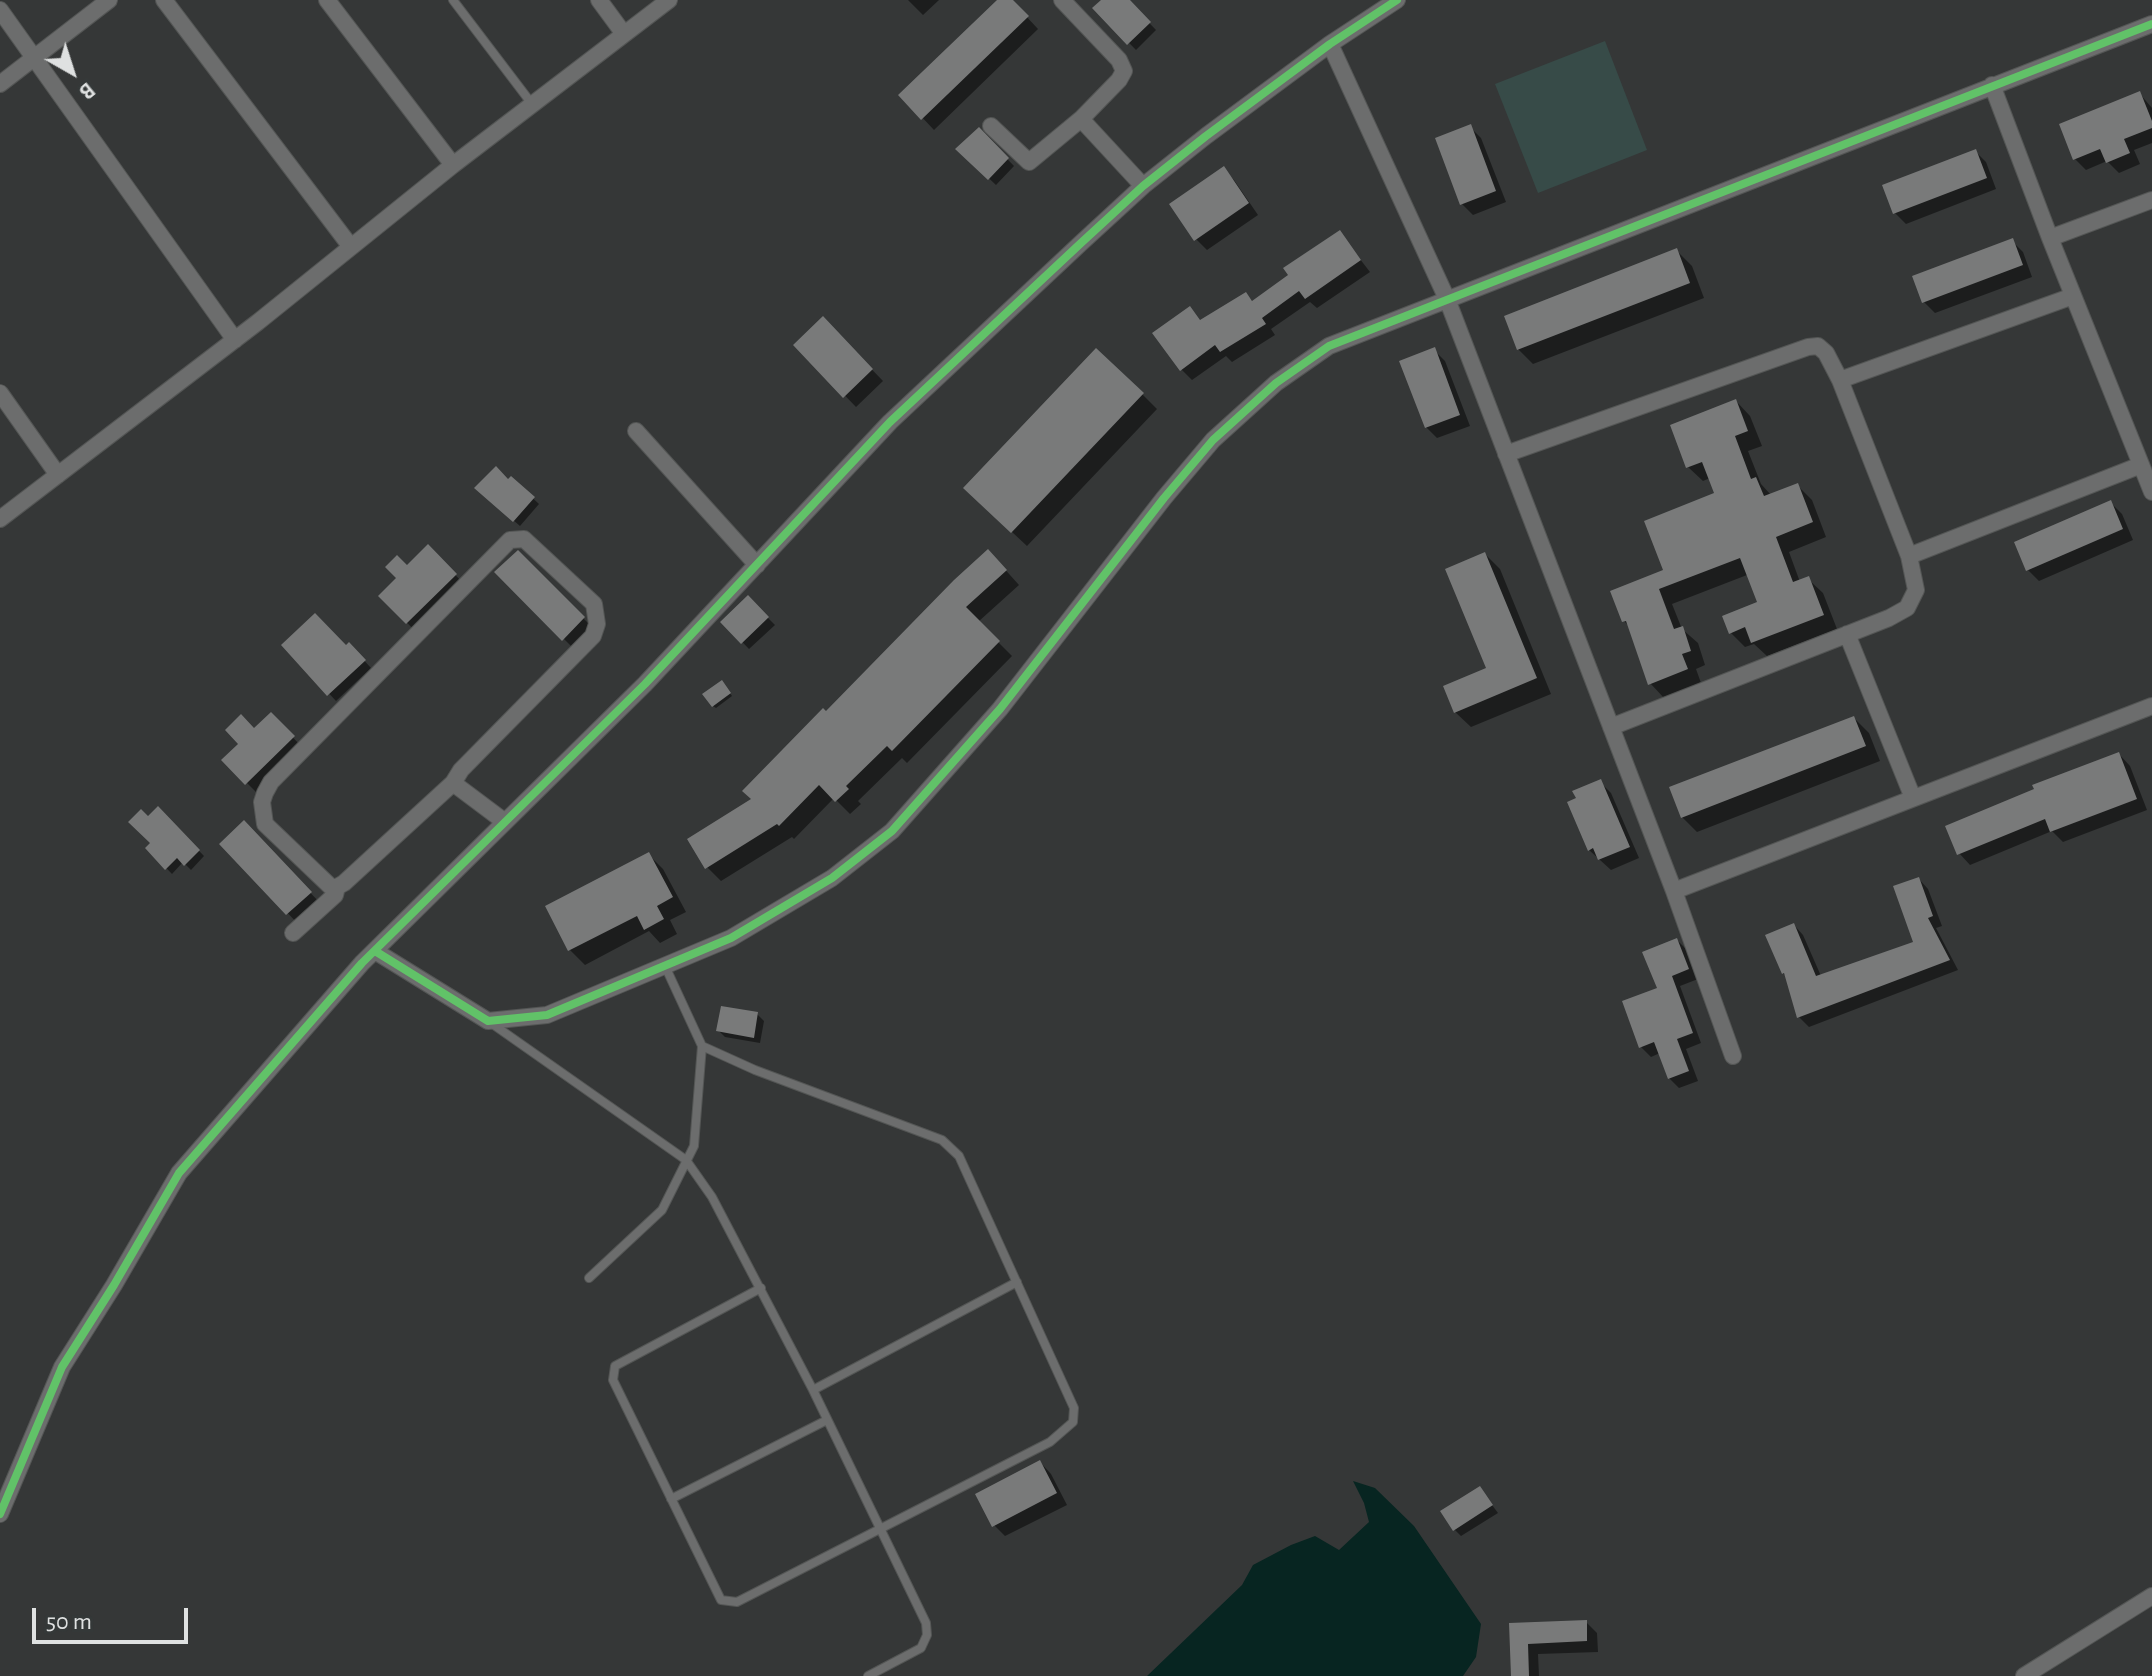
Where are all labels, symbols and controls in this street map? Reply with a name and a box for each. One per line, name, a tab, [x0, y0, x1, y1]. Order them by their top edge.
north arrow	[32, 32, 112, 112]
text: B	[75, 78, 99, 103]
scale bar	[36, 1592, 192, 1642]
text: 50 m	[46, 1610, 92, 1634]

